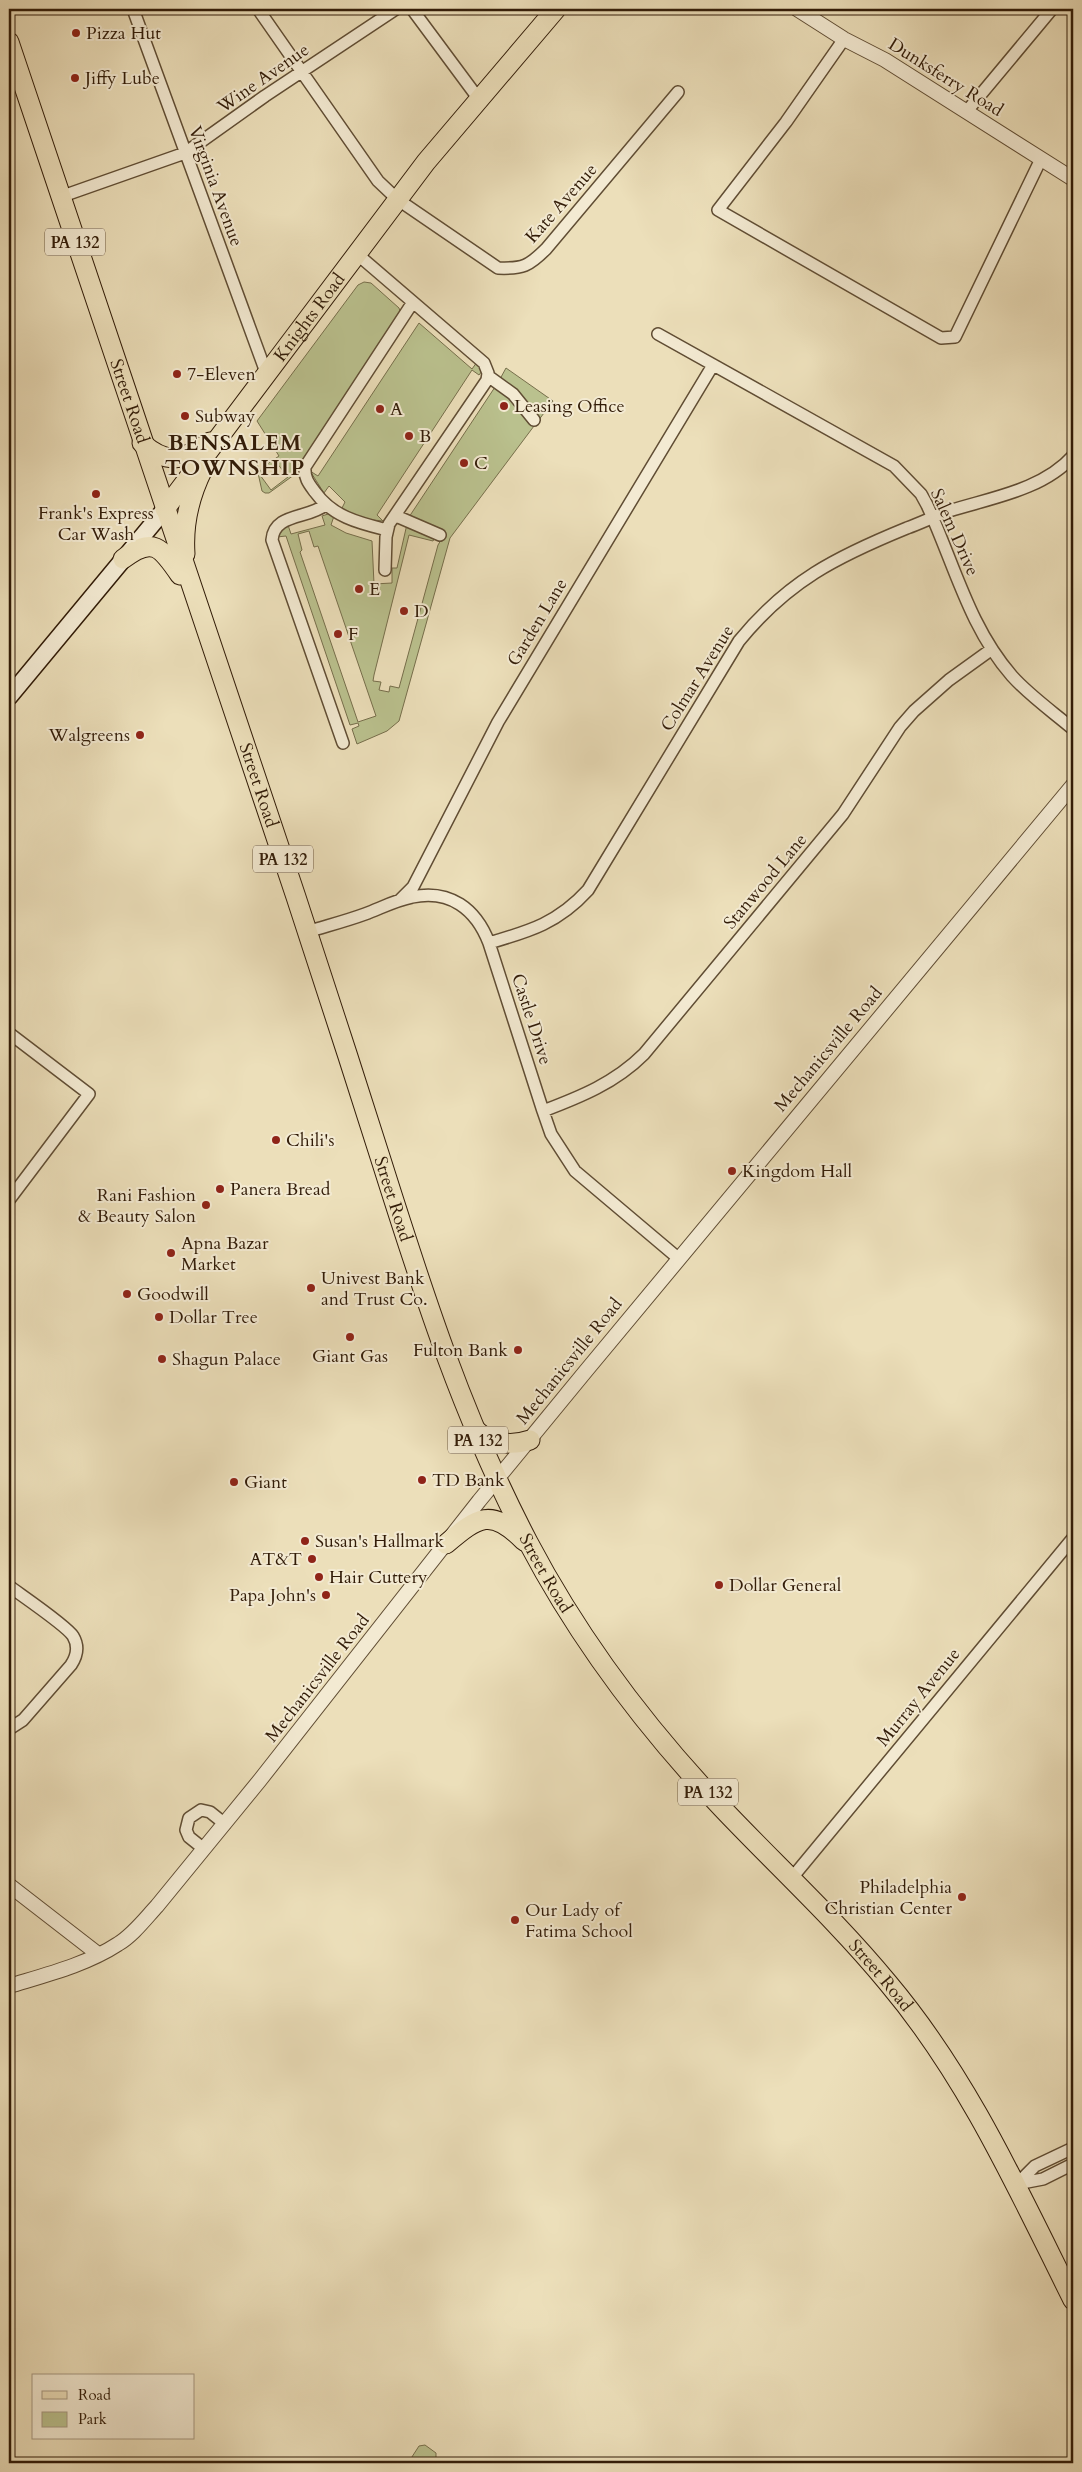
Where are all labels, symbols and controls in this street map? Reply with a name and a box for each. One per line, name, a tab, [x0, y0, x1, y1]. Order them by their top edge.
place label: Pizza Hut	[86, 21, 161, 46]
marker: Pizza Hut	[70, 27, 82, 39]
street label: Dunksferry Road	[884, 32, 1008, 123]
street label: Wine Avenue	[212, 38, 314, 120]
place label: Jiffy Lube	[82, 66, 160, 91]
marker: Jiffy Lube	[69, 72, 81, 84]
street label: Virginia Avenue	[182, 123, 249, 250]
street label: Kate Avenue	[520, 158, 603, 249]
road number: PA 132	[45, 228, 105, 256]
street label: Knights Road	[268, 268, 351, 367]
street label: Street Road	[103, 356, 155, 447]
place label: 7-Eleven	[187, 362, 256, 387]
marker: 7-Eleven	[171, 368, 183, 380]
place label: Leasing Office	[514, 394, 625, 419]
place label: A	[390, 397, 403, 422]
marker: Leasing Office	[498, 400, 510, 412]
marker: A	[374, 403, 386, 415]
place label: Subway	[195, 404, 256, 429]
marker: Subway	[179, 410, 191, 422]
place label: B	[419, 424, 431, 449]
district label: BENSALEM TOWNSHIP	[165, 428, 305, 483]
marker: B	[403, 430, 415, 442]
place label: C	[474, 451, 488, 476]
marker: C	[458, 457, 470, 469]
street label: Salem Drive	[924, 485, 985, 580]
marker: Frank's Express Car Wash	[90, 488, 102, 500]
place label: Frank's Express Car Wash	[38, 501, 154, 547]
street label: Garden Lane	[501, 574, 574, 671]
place label: E	[369, 577, 380, 602]
marker: E	[353, 583, 365, 595]
place label: D	[414, 599, 429, 624]
marker: D	[398, 605, 410, 617]
street label: Colmar Avenue	[655, 620, 740, 736]
place label: F	[348, 622, 358, 647]
marker: F	[332, 628, 344, 640]
place label: Walgreens	[48, 723, 130, 748]
marker: Walgreens	[134, 729, 146, 741]
street label: Street Road	[233, 740, 284, 831]
street label: Stanwood Lane	[718, 828, 813, 935]
road number: PA 132	[253, 846, 313, 872]
street label: Castle Drive	[505, 970, 558, 1068]
street label: Mechanicsville Road	[769, 981, 888, 1117]
place label: Chili's	[286, 1128, 334, 1153]
marker: Chili's	[270, 1134, 282, 1146]
street label: Street Road	[368, 1153, 418, 1245]
place label: Kingdom Hall	[742, 1159, 853, 1184]
marker: Kingdom Hall	[726, 1165, 738, 1177]
place label: Panera Bread	[230, 1177, 331, 1202]
place label: Rani Fashion & Beauty Salon	[78, 1183, 197, 1229]
marker: Panera Bread	[214, 1183, 226, 1195]
marker: Rani Fashion & Beauty Salon	[200, 1199, 212, 1211]
place label: Apna Bazar Market	[181, 1231, 269, 1277]
marker: Apna Bazar Market	[165, 1247, 177, 1259]
place label: Univest Bank and Trust Co.	[321, 1266, 428, 1312]
place label: Goodwill	[137, 1282, 209, 1307]
marker: Univest Bank and Trust Co.	[305, 1282, 317, 1294]
marker: Goodwill	[121, 1288, 133, 1300]
street label: Mechanicsville Road	[510, 1292, 629, 1430]
place label: Dollar Tree	[169, 1305, 258, 1330]
marker: Dollar Tree	[153, 1311, 165, 1323]
marker: Giant Gas	[344, 1331, 356, 1343]
place label: Fulton Bank	[413, 1338, 508, 1363]
place label: Giant Gas	[312, 1344, 388, 1369]
marker: Fulton Bank	[512, 1344, 524, 1356]
place label: Shagun Palace	[172, 1347, 281, 1372]
marker: Shagun Palace	[156, 1353, 168, 1365]
road number: PA 132	[448, 1426, 508, 1454]
place label: TD Bank	[432, 1468, 505, 1493]
place label: Giant	[244, 1470, 287, 1495]
marker: TD Bank	[416, 1474, 428, 1486]
marker: Giant	[228, 1476, 240, 1488]
place label: Susan's Hallmark	[315, 1529, 444, 1554]
street label: Street Road	[513, 1529, 578, 1618]
marker: Susan's Hallmark	[299, 1535, 311, 1547]
place label: AT&T	[249, 1547, 302, 1572]
marker: AT&T	[306, 1553, 318, 1565]
place label: Hair Cuttery	[329, 1565, 428, 1590]
marker: Hair Cuttery	[313, 1571, 325, 1583]
place label: Dollar General	[729, 1573, 842, 1598]
marker: Dollar General	[713, 1579, 725, 1591]
place label: Papa John's	[229, 1583, 316, 1608]
marker: Papa John's	[320, 1589, 332, 1601]
street label: Mechanicsville Road	[259, 1609, 376, 1748]
street label: Murray Avenue	[871, 1643, 966, 1752]
road number: PA 132	[678, 1778, 738, 1805]
place label: Philadelphia Christian Center	[825, 1875, 952, 1921]
marker: Philadelphia Christian Center	[956, 1891, 968, 1903]
place label: Our Lady of Fatima School	[525, 1898, 633, 1944]
marker: Our Lady of Fatima School	[509, 1914, 521, 1926]
street label: Street Road	[843, 1934, 919, 2017]
legend	[32, 2374, 195, 2440]
text: Road	[78, 2385, 111, 2405]
text: Park	[78, 2409, 107, 2429]

